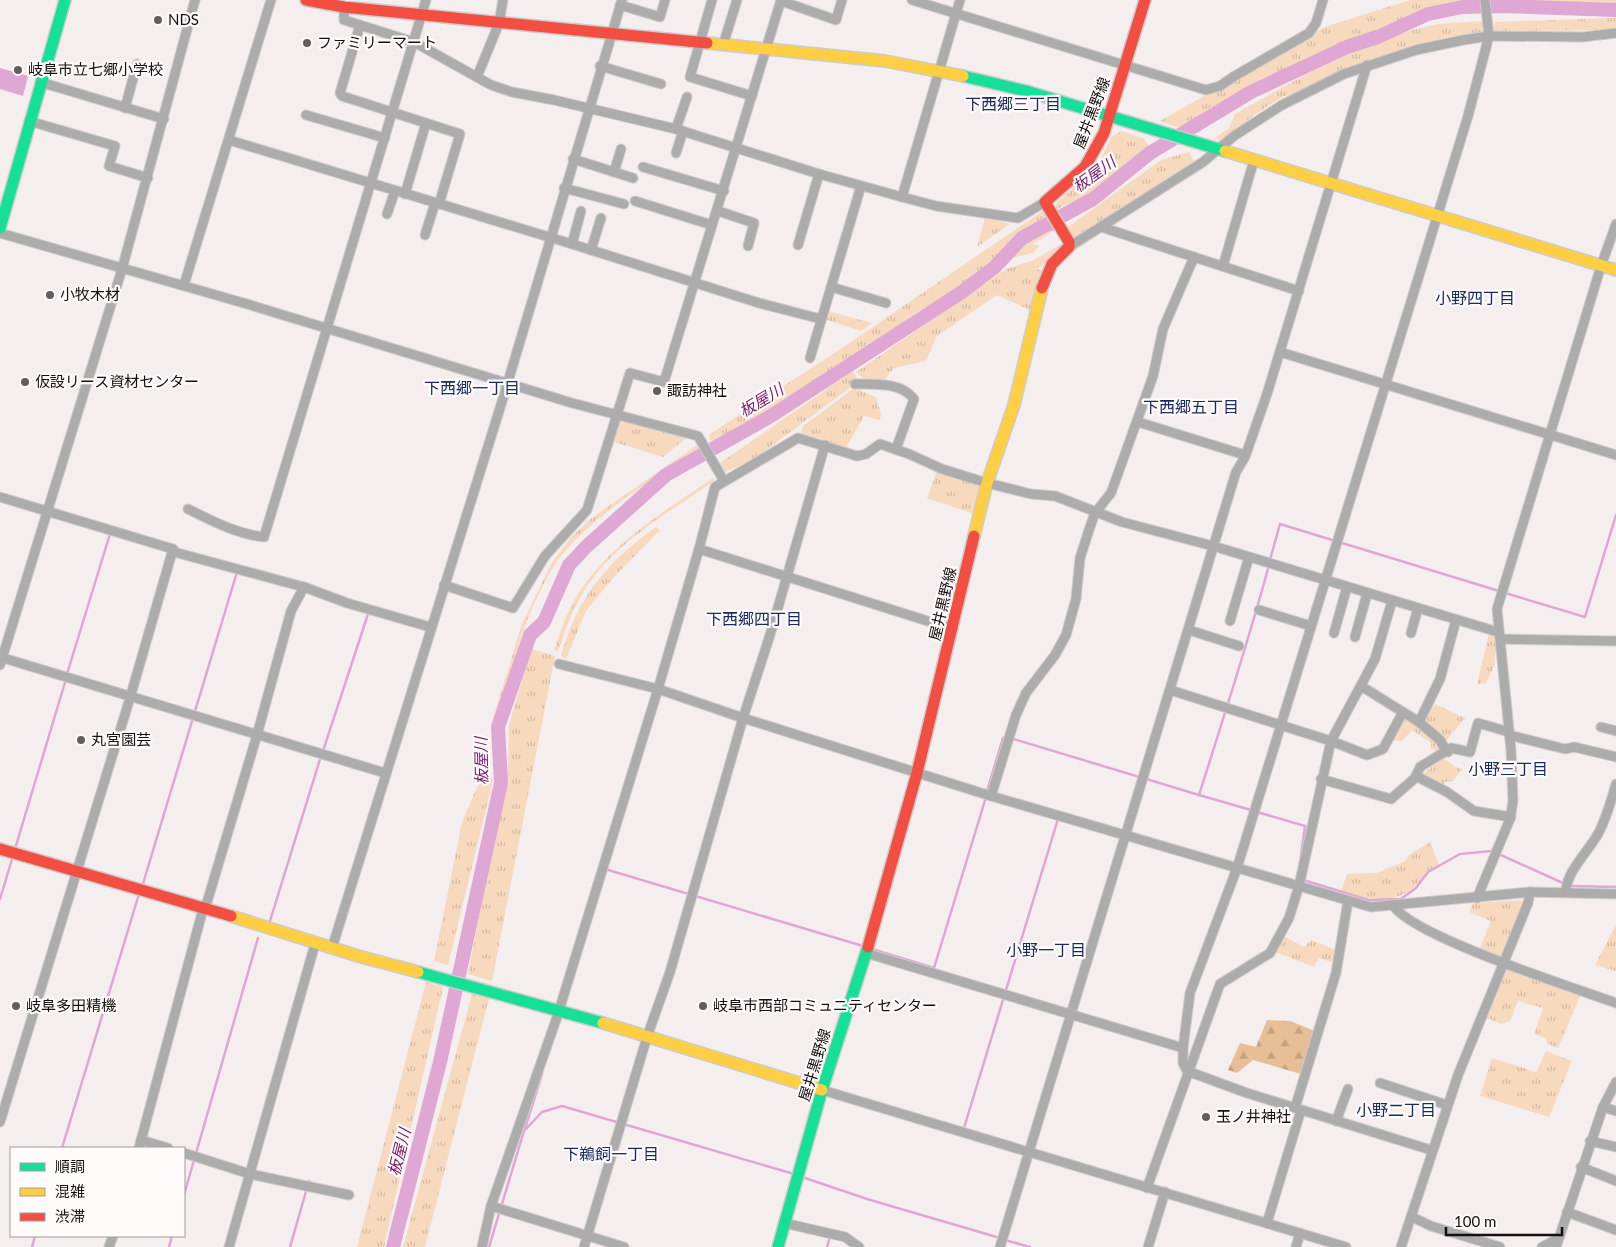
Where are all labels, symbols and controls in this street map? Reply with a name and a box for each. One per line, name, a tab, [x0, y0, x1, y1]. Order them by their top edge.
place label: NDS	[168, 10, 199, 28]
marker: NDS	[152, 14, 164, 26]
place label: ファミリーマート	[317, 33, 437, 51]
marker: ファミリーマート	[301, 37, 313, 49]
place label: 岐阜市立七郷小学校	[28, 60, 163, 78]
marker: 岐阜市立七郷小学校	[12, 64, 24, 76]
street label: 屋井黒野線	[1069, 74, 1113, 151]
district label: 下西郷三丁目	[965, 94, 1061, 113]
water label: 板屋川	[1069, 151, 1120, 195]
place label: 小牧木材	[60, 285, 120, 303]
district label: 小野四丁目	[1435, 288, 1515, 307]
marker: 小牧木材	[44, 289, 56, 301]
place label: 仮設リース資材センター	[35, 372, 199, 390]
marker: 仮設リース資材センター	[19, 376, 31, 388]
district label: 下西郷一丁目	[424, 378, 520, 397]
water label: 板屋川	[735, 378, 788, 420]
place label: 諏訪神社	[667, 381, 727, 399]
marker: 諏訪神社	[651, 385, 663, 397]
district label: 下西郷五丁目	[1143, 397, 1239, 416]
street label: 屋井黒野線	[925, 565, 959, 642]
district label: 下西郷四丁目	[706, 609, 802, 628]
place label: 丸宮園芸	[91, 730, 151, 748]
marker: 丸宮園芸	[75, 734, 87, 746]
water label: 板屋川	[471, 735, 490, 785]
district label: 小野三丁目	[1468, 759, 1548, 778]
district label: 小野一丁目	[1006, 940, 1086, 959]
place label: 岐阜多田精機	[26, 996, 116, 1014]
place label: 岐阜市西部コミュニティセンター	[713, 996, 937, 1014]
marker: 岐阜多田精機	[10, 1000, 22, 1012]
marker: 岐阜市西部コミュニティセンター	[697, 1000, 709, 1012]
street label: 屋井黒野線	[794, 1026, 834, 1103]
district label: 小野二丁目	[1356, 1100, 1436, 1119]
place label: 玉ノ井神社	[1216, 1107, 1291, 1125]
marker: 玉ノ井神社	[1200, 1111, 1212, 1123]
water label: 板屋川	[383, 1124, 414, 1177]
district label: 下鵜飼一丁目	[563, 1144, 659, 1163]
legend	[10, 1147, 185, 1237]
text: 順調	[55, 1157, 85, 1175]
text: 混雑	[55, 1182, 85, 1200]
scale bar	[1446, 1204, 1562, 1236]
text: 渋滞	[55, 1207, 85, 1225]
text: 100 m	[1454, 1212, 1496, 1230]

